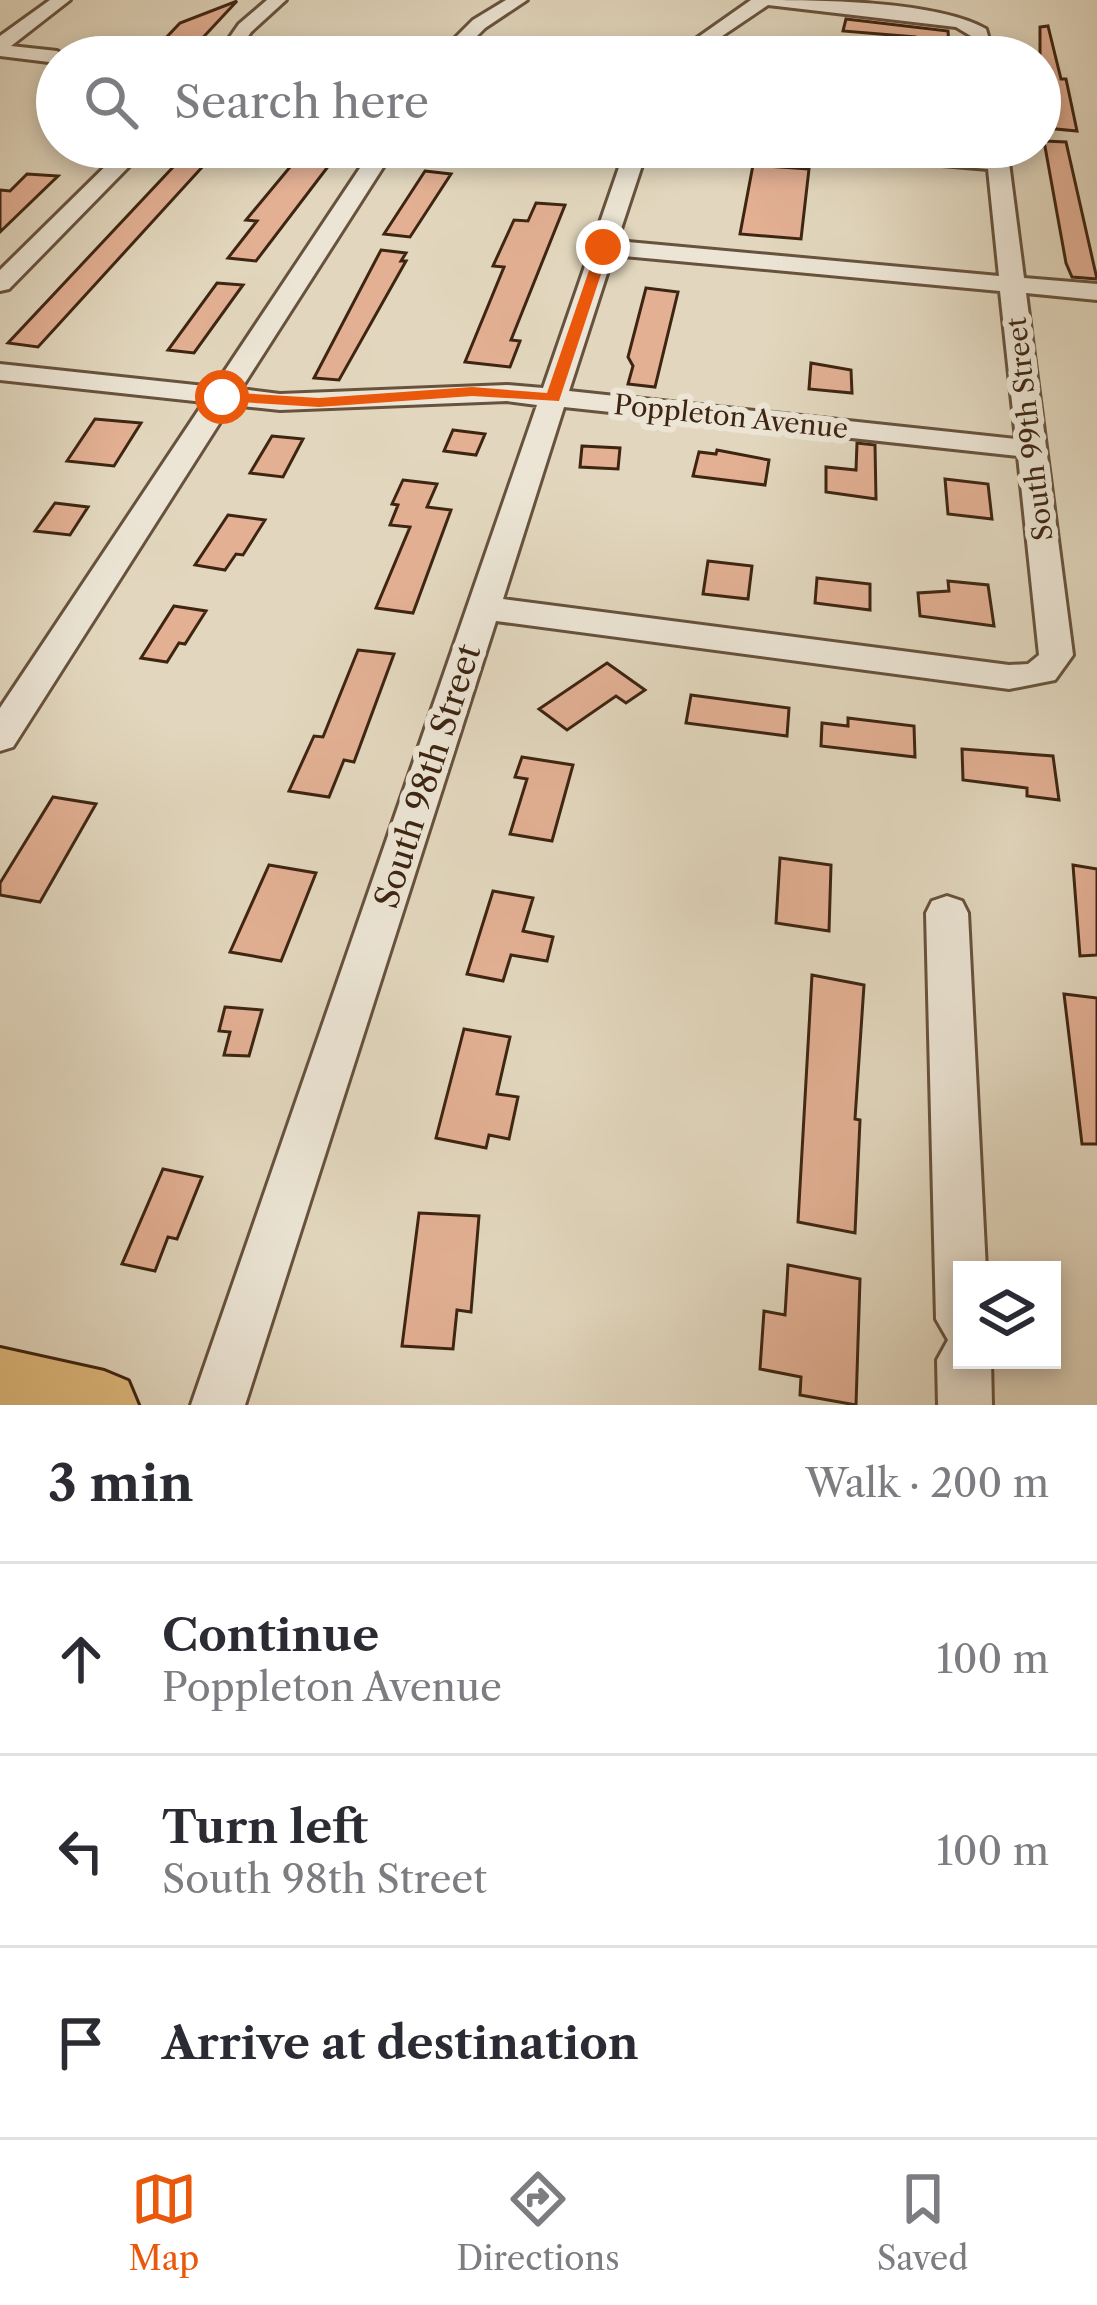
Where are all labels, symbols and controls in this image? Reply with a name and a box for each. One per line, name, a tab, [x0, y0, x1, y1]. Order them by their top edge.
search box	[36, 36, 1061, 168]
icon: search	[78, 69, 144, 135]
text: Search here	[174, 74, 429, 130]
route end	[576, 220, 630, 274]
street label: South 99th Street	[999, 315, 1060, 543]
route start	[195, 370, 249, 424]
street label: Poppleton Avenue	[612, 388, 850, 445]
street label: South 98th Street	[365, 639, 490, 913]
map controls	[953, 1261, 1061, 1369]
button: layers	[953, 1261, 1061, 1369]
text: 3 min	[48, 1452, 194, 1514]
text: Walk · 200 m	[806, 1459, 1049, 1507]
text: Continue	[162, 1607, 379, 1663]
icon: ahead	[48, 1626, 114, 1692]
text: 100 m	[936, 1635, 1049, 1683]
text: Poppleton Avenue	[162, 1663, 502, 1711]
text: Turn left	[162, 1799, 368, 1855]
icon: left	[48, 1818, 114, 1884]
text: 100 m	[936, 1827, 1049, 1875]
text: South 98th Street	[162, 1855, 487, 1903]
icon: arrive	[48, 2010, 114, 2076]
text: Arrive at destination	[162, 2015, 639, 2071]
tab: Map	[129, 2166, 199, 2279]
tab: Directions	[457, 2166, 620, 2279]
tab: Saved	[877, 2166, 968, 2279]

